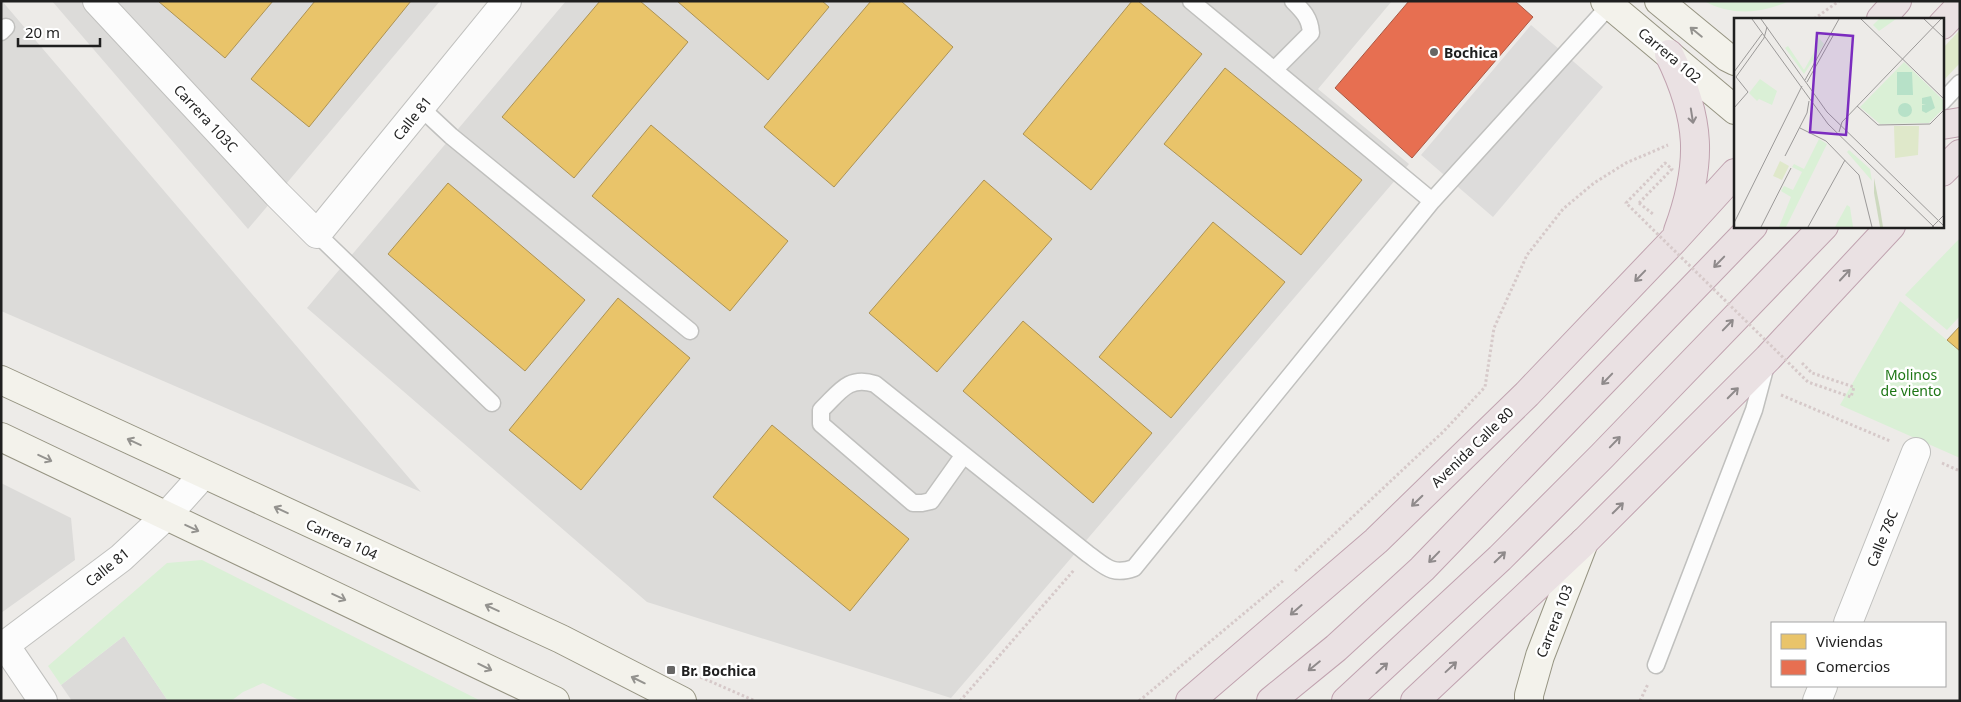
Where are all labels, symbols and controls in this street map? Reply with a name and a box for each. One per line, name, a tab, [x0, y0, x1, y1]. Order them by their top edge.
scale bar	[18, 15, 100, 47]
inset map	[1734, 18, 1944, 228]
text: 20 m	[25, 22, 60, 42]
street label: Carrera 102	[1634, 23, 1706, 87]
one-way arrow	[1690, 26, 1703, 38]
place label: Bochica	[1444, 43, 1498, 62]
marker: Bochica	[1428, 46, 1440, 58]
street label: Carrera 103C	[170, 80, 242, 156]
street label: Calle 81	[388, 92, 436, 144]
one-way arrow	[1687, 108, 1697, 124]
one-way arrow	[1713, 255, 1725, 268]
one-way arrow	[1634, 269, 1646, 282]
one-way arrow	[1839, 269, 1851, 281]
one-way arrow	[1722, 319, 1734, 332]
park label: Molinos de viento	[1881, 365, 1941, 400]
one-way arrow	[1601, 373, 1613, 385]
one-way arrow	[1727, 387, 1739, 399]
street label: Avenida Calle 80	[1427, 403, 1517, 491]
one-way arrow	[127, 437, 142, 446]
one-way arrow	[1609, 437, 1621, 449]
one-way arrow	[37, 453, 52, 463]
one-way arrow	[1410, 495, 1423, 507]
one-way arrow	[1612, 502, 1624, 514]
one-way arrow	[274, 505, 289, 515]
street label: Calle 78C	[1862, 506, 1902, 570]
street label: Carrera 104	[303, 514, 381, 564]
one-way arrow	[184, 523, 199, 533]
street label: Calle 81	[81, 543, 133, 591]
one-way arrow	[1428, 551, 1440, 563]
one-way arrow	[1494, 551, 1507, 563]
street label: Carrera 103	[1531, 582, 1577, 660]
one-way arrow	[331, 593, 346, 602]
one-way arrow	[485, 603, 500, 612]
one-way arrow	[1290, 605, 1303, 616]
legend	[1771, 622, 1946, 687]
text: Viviendas	[1816, 631, 1883, 651]
text: Comercios	[1816, 656, 1890, 676]
one-way arrow	[1308, 660, 1321, 671]
place label: Br. Bochica	[681, 661, 756, 680]
one-way arrow	[1444, 661, 1457, 673]
one-way arrow	[478, 662, 493, 672]
one-way arrow	[1375, 662, 1388, 674]
marker: Br. Bochica	[665, 664, 677, 676]
one-way arrow	[631, 674, 646, 684]

